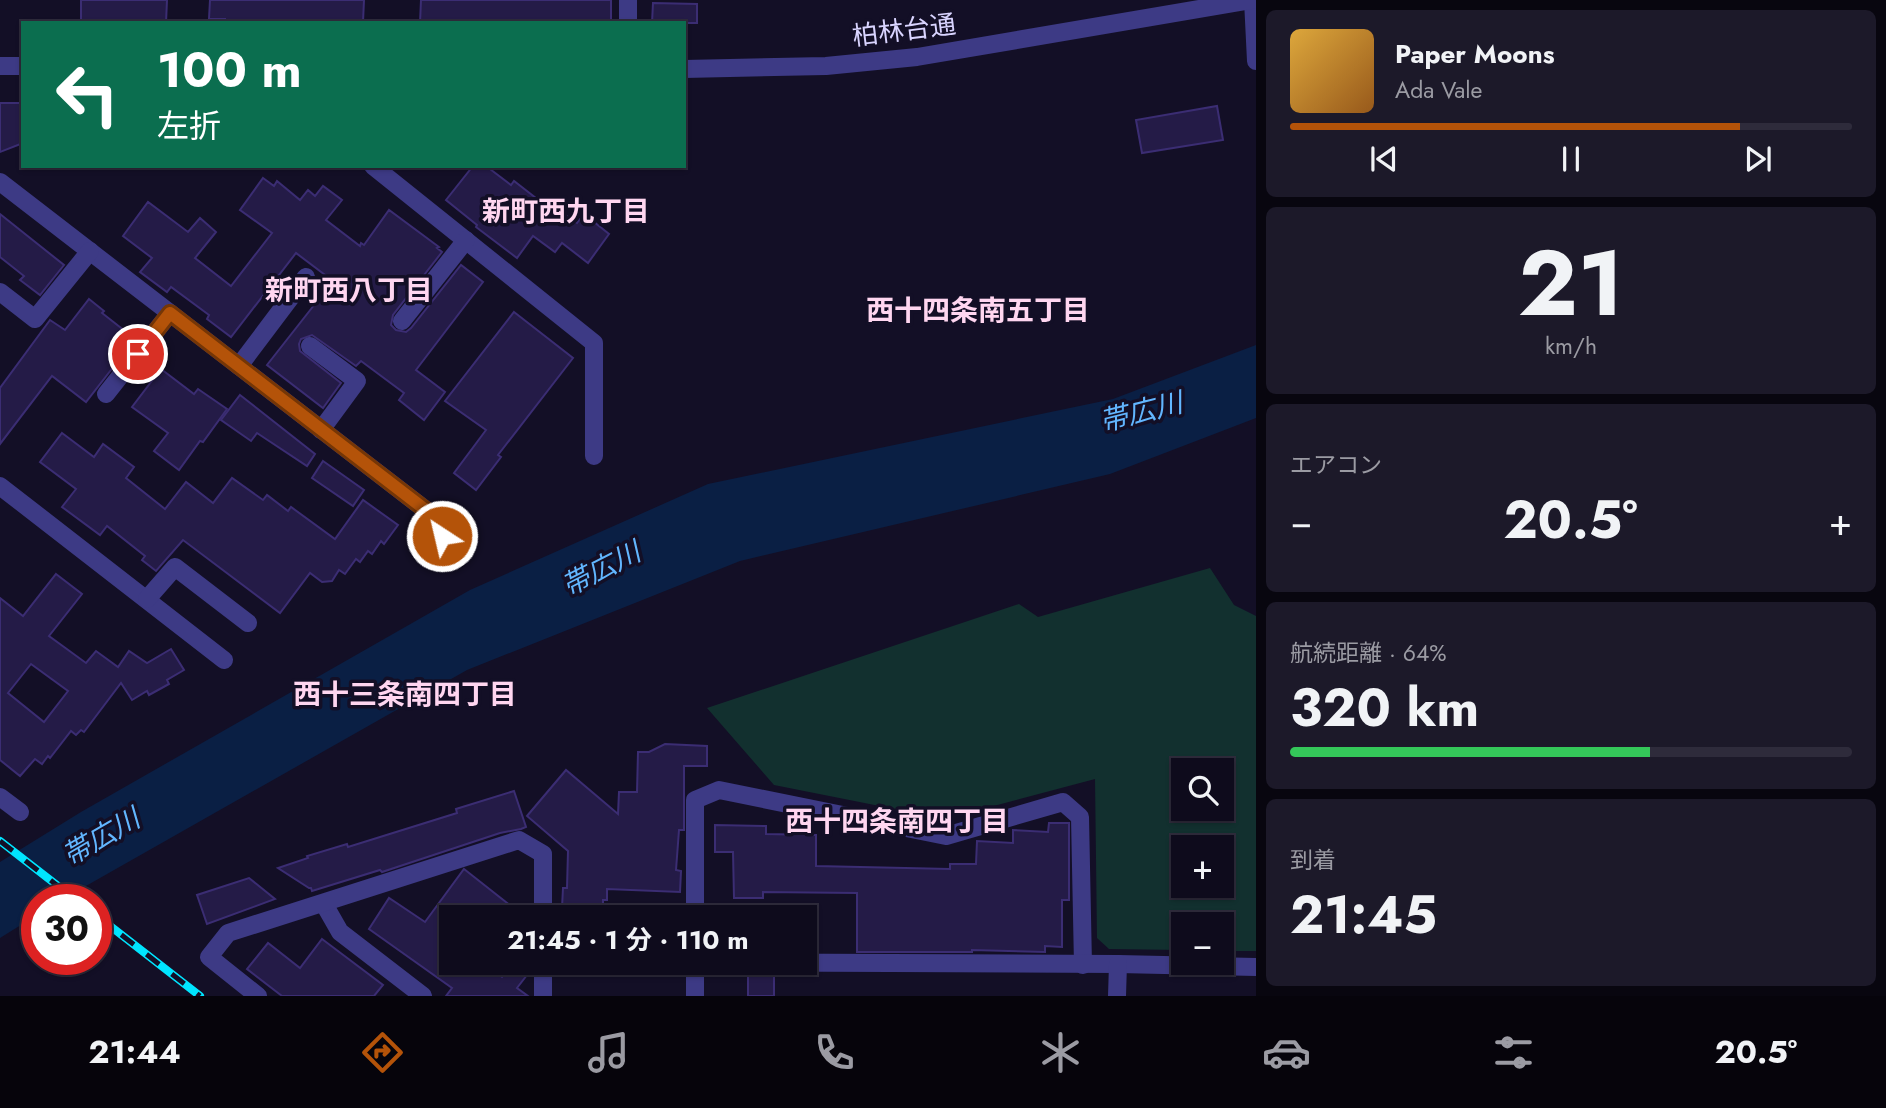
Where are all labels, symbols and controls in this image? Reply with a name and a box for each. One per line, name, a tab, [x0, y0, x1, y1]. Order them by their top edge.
street label: 柏林台通	[850, 5, 958, 55]
text: 100 m	[157, 35, 302, 105]
text: Paper Moons	[1395, 35, 1555, 73]
icon: left	[42, 49, 133, 140]
text: Ada Vale	[1395, 73, 1482, 107]
text: 左折	[157, 103, 221, 149]
icon: previous	[1365, 140, 1403, 178]
icon: pause	[1552, 140, 1590, 178]
icon: next	[1739, 140, 1777, 178]
district label: 新町西九丁目	[482, 191, 650, 232]
text: 21	[1518, 218, 1624, 349]
district label: 新町西八丁目	[265, 270, 433, 311]
district label: 西十四条南五丁目	[866, 290, 1090, 331]
pin	[108, 324, 168, 384]
text: km/h	[1545, 329, 1597, 363]
icon: arrive	[119, 335, 157, 373]
water label: 帯広川	[1095, 381, 1190, 442]
text: エアコン	[1290, 448, 1382, 482]
text: 20.5°	[1503, 482, 1638, 558]
text: −	[1290, 494, 1312, 549]
text: +	[1829, 494, 1852, 549]
position arrow	[405, 499, 479, 573]
water label: 帯広川	[554, 530, 650, 606]
text: 航続距離 · 64%	[1290, 636, 1447, 670]
text: 320 km	[1290, 670, 1479, 746]
district label: 西十三条南四丁目	[293, 674, 517, 715]
map controls	[1171, 758, 1234, 975]
button: search	[1171, 758, 1234, 821]
water label: 帯広川	[54, 797, 150, 876]
district label: 西十四条南四丁目	[785, 801, 1009, 842]
button: +	[1171, 835, 1234, 898]
text: 到着	[1290, 843, 1336, 877]
text: 21:45	[1290, 877, 1437, 953]
speed limit sign: 30	[21, 884, 112, 975]
button: −	[1171, 912, 1234, 975]
text: 21:45 · 1 分 · 110 m	[507, 921, 749, 959]
icon: directions	[358, 1028, 407, 1077]
icon: music	[584, 1028, 633, 1077]
icon: phone	[810, 1028, 859, 1077]
icon: climate	[1036, 1028, 1085, 1077]
icon: car	[1262, 1028, 1311, 1077]
icon: filters	[1489, 1028, 1538, 1077]
text: 21:44	[89, 1029, 181, 1075]
text: 20.5°	[1715, 1029, 1797, 1075]

